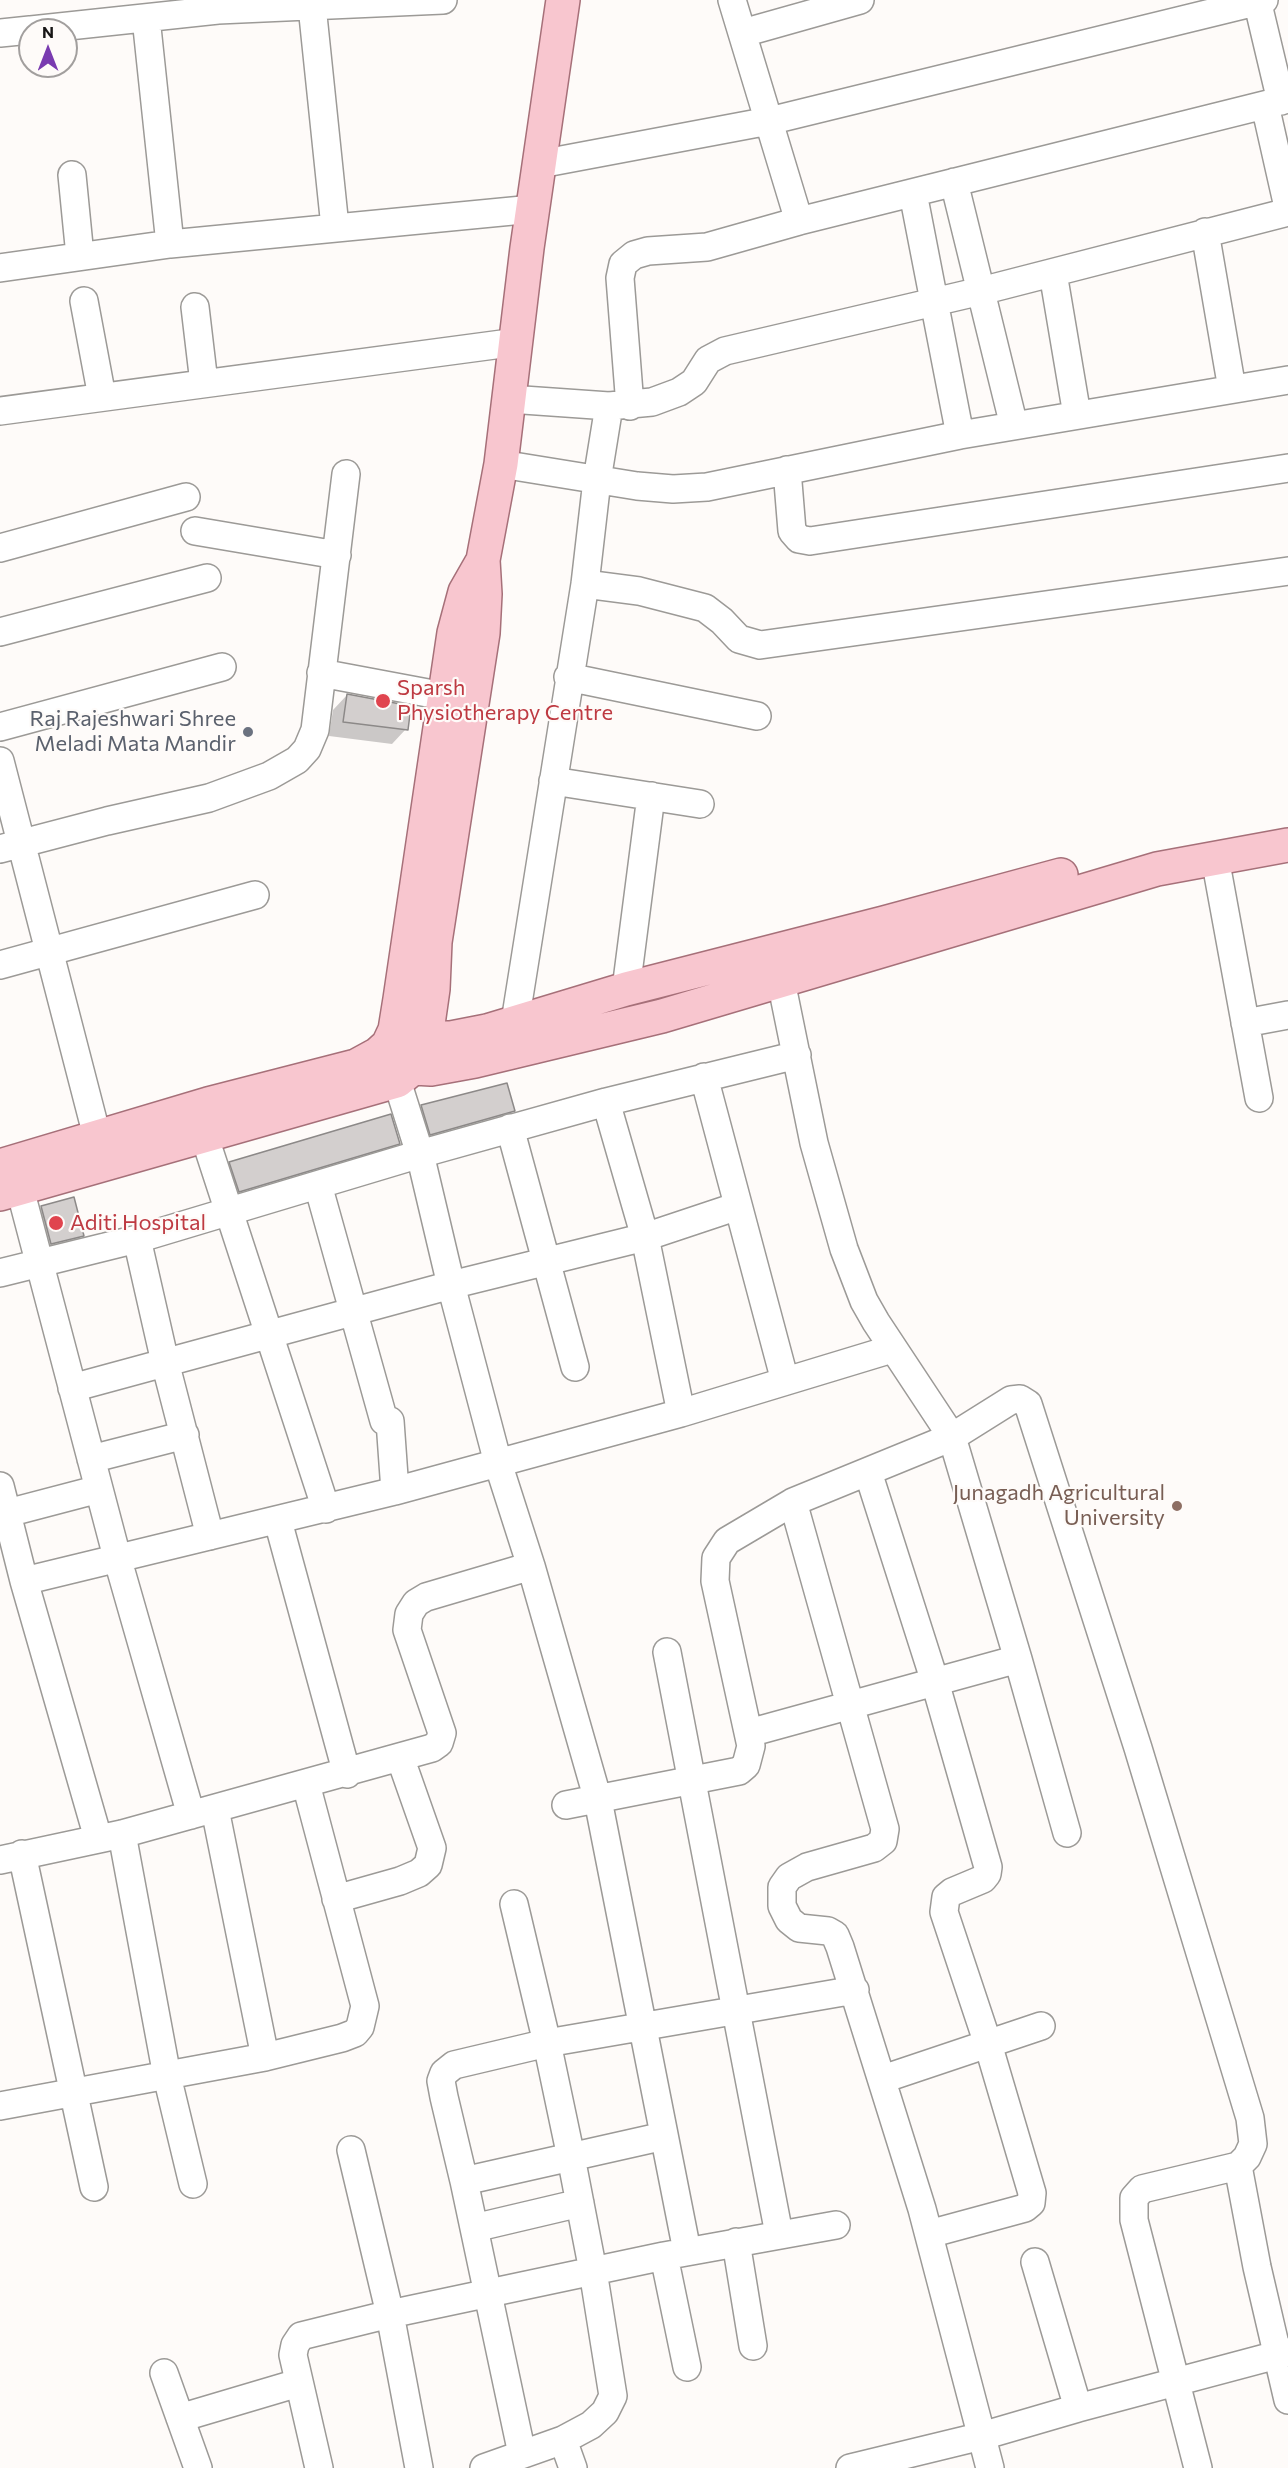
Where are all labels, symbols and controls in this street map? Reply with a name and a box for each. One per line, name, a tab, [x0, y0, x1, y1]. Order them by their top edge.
north arrow	[18, 18, 78, 78]
text: N	[42, 22, 54, 41]
place label: Sparsh Physiotherapy Centre	[397, 675, 613, 726]
marker: Sparsh Physiotherapy Centre	[374, 692, 392, 710]
place label: Raj Rajeshwari Shree Meladi Mata Mandir	[30, 706, 236, 758]
marker: Raj Rajeshwari Shree Meladi Mata Mandir	[241, 725, 255, 739]
place label: Aditi Hospital	[70, 1210, 206, 1236]
marker: Aditi Hospital	[47, 1214, 65, 1232]
place label: Junagadh Agricultural University	[953, 1480, 1165, 1532]
marker: Junagadh Agricultural University	[1170, 1499, 1184, 1513]

